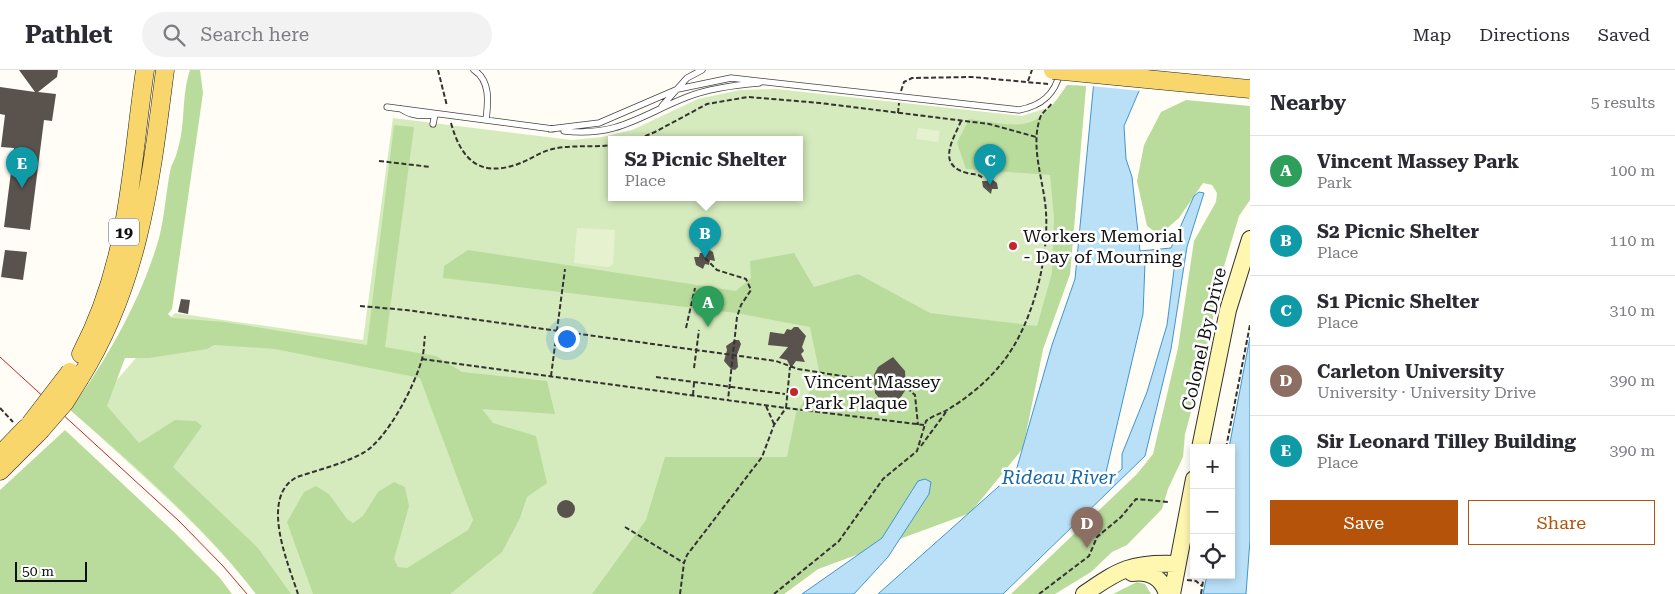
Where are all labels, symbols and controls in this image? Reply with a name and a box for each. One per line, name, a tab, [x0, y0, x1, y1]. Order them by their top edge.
search box	[142, 12, 492, 57]
text: Pathlet	[25, 21, 112, 49]
icon: search	[160, 21, 188, 49]
text: Search here	[200, 23, 309, 46]
text: Map	[1413, 24, 1451, 45]
text: Directions	[1479, 24, 1570, 45]
text: Saved	[1598, 24, 1650, 45]
text: Nearby	[1270, 91, 1346, 115]
text: 5 results	[1591, 93, 1655, 112]
popup	[608, 136, 803, 201]
pin: C	[974, 144, 1006, 185]
pin: E	[6, 147, 38, 188]
text: S2 Picnic Shelter	[624, 148, 787, 171]
text: Vincent Massey Park	[1317, 150, 1519, 173]
text: A	[1280, 161, 1292, 180]
text: 100 m	[1609, 161, 1655, 180]
text: Place	[624, 171, 666, 190]
text: Park	[1317, 173, 1352, 192]
pin: B	[689, 217, 721, 258]
road number: 19	[109, 218, 139, 246]
text: S2 Picnic Shelter	[1317, 220, 1479, 243]
place label: Workers Memorial - Day of Mourning	[1023, 225, 1183, 267]
text: B	[1280, 231, 1292, 250]
text: 110 m	[1609, 231, 1655, 250]
marker: Workers Memorial - Day of Mourning	[1007, 240, 1019, 252]
text: Place	[1317, 243, 1358, 262]
street label: Colonel By Drive	[1177, 265, 1230, 412]
pin: A	[692, 286, 724, 327]
text: S1 Picnic Shelter	[1317, 290, 1479, 313]
text: C	[1280, 301, 1292, 320]
text: 310 m	[1609, 301, 1655, 320]
text: Place	[1317, 313, 1358, 332]
your location	[554, 326, 580, 352]
text: Carleton University	[1317, 360, 1504, 383]
place label: Vincent Massey Park Plaque	[804, 371, 941, 413]
text: D	[1280, 371, 1292, 390]
text: 390 m	[1609, 371, 1655, 390]
text: University · University Drive	[1317, 383, 1536, 402]
marker: Vincent Massey Park Plaque	[788, 386, 800, 398]
text: Sir Leonard Tilley Building	[1317, 430, 1576, 453]
text: E	[1281, 441, 1291, 460]
text: 390 m	[1609, 441, 1655, 460]
map controls	[1190, 444, 1235, 579]
button: +	[1190, 444, 1235, 489]
text: Place	[1317, 453, 1358, 472]
water label: Rideau River	[1001, 466, 1116, 489]
button: −	[1190, 489, 1235, 534]
button: Save	[1270, 500, 1458, 545]
button: Share	[1468, 500, 1655, 545]
pin: D	[1071, 507, 1103, 548]
button: locate	[1190, 534, 1235, 579]
scale bar	[15, 559, 88, 582]
text: 50 m	[22, 563, 54, 579]

